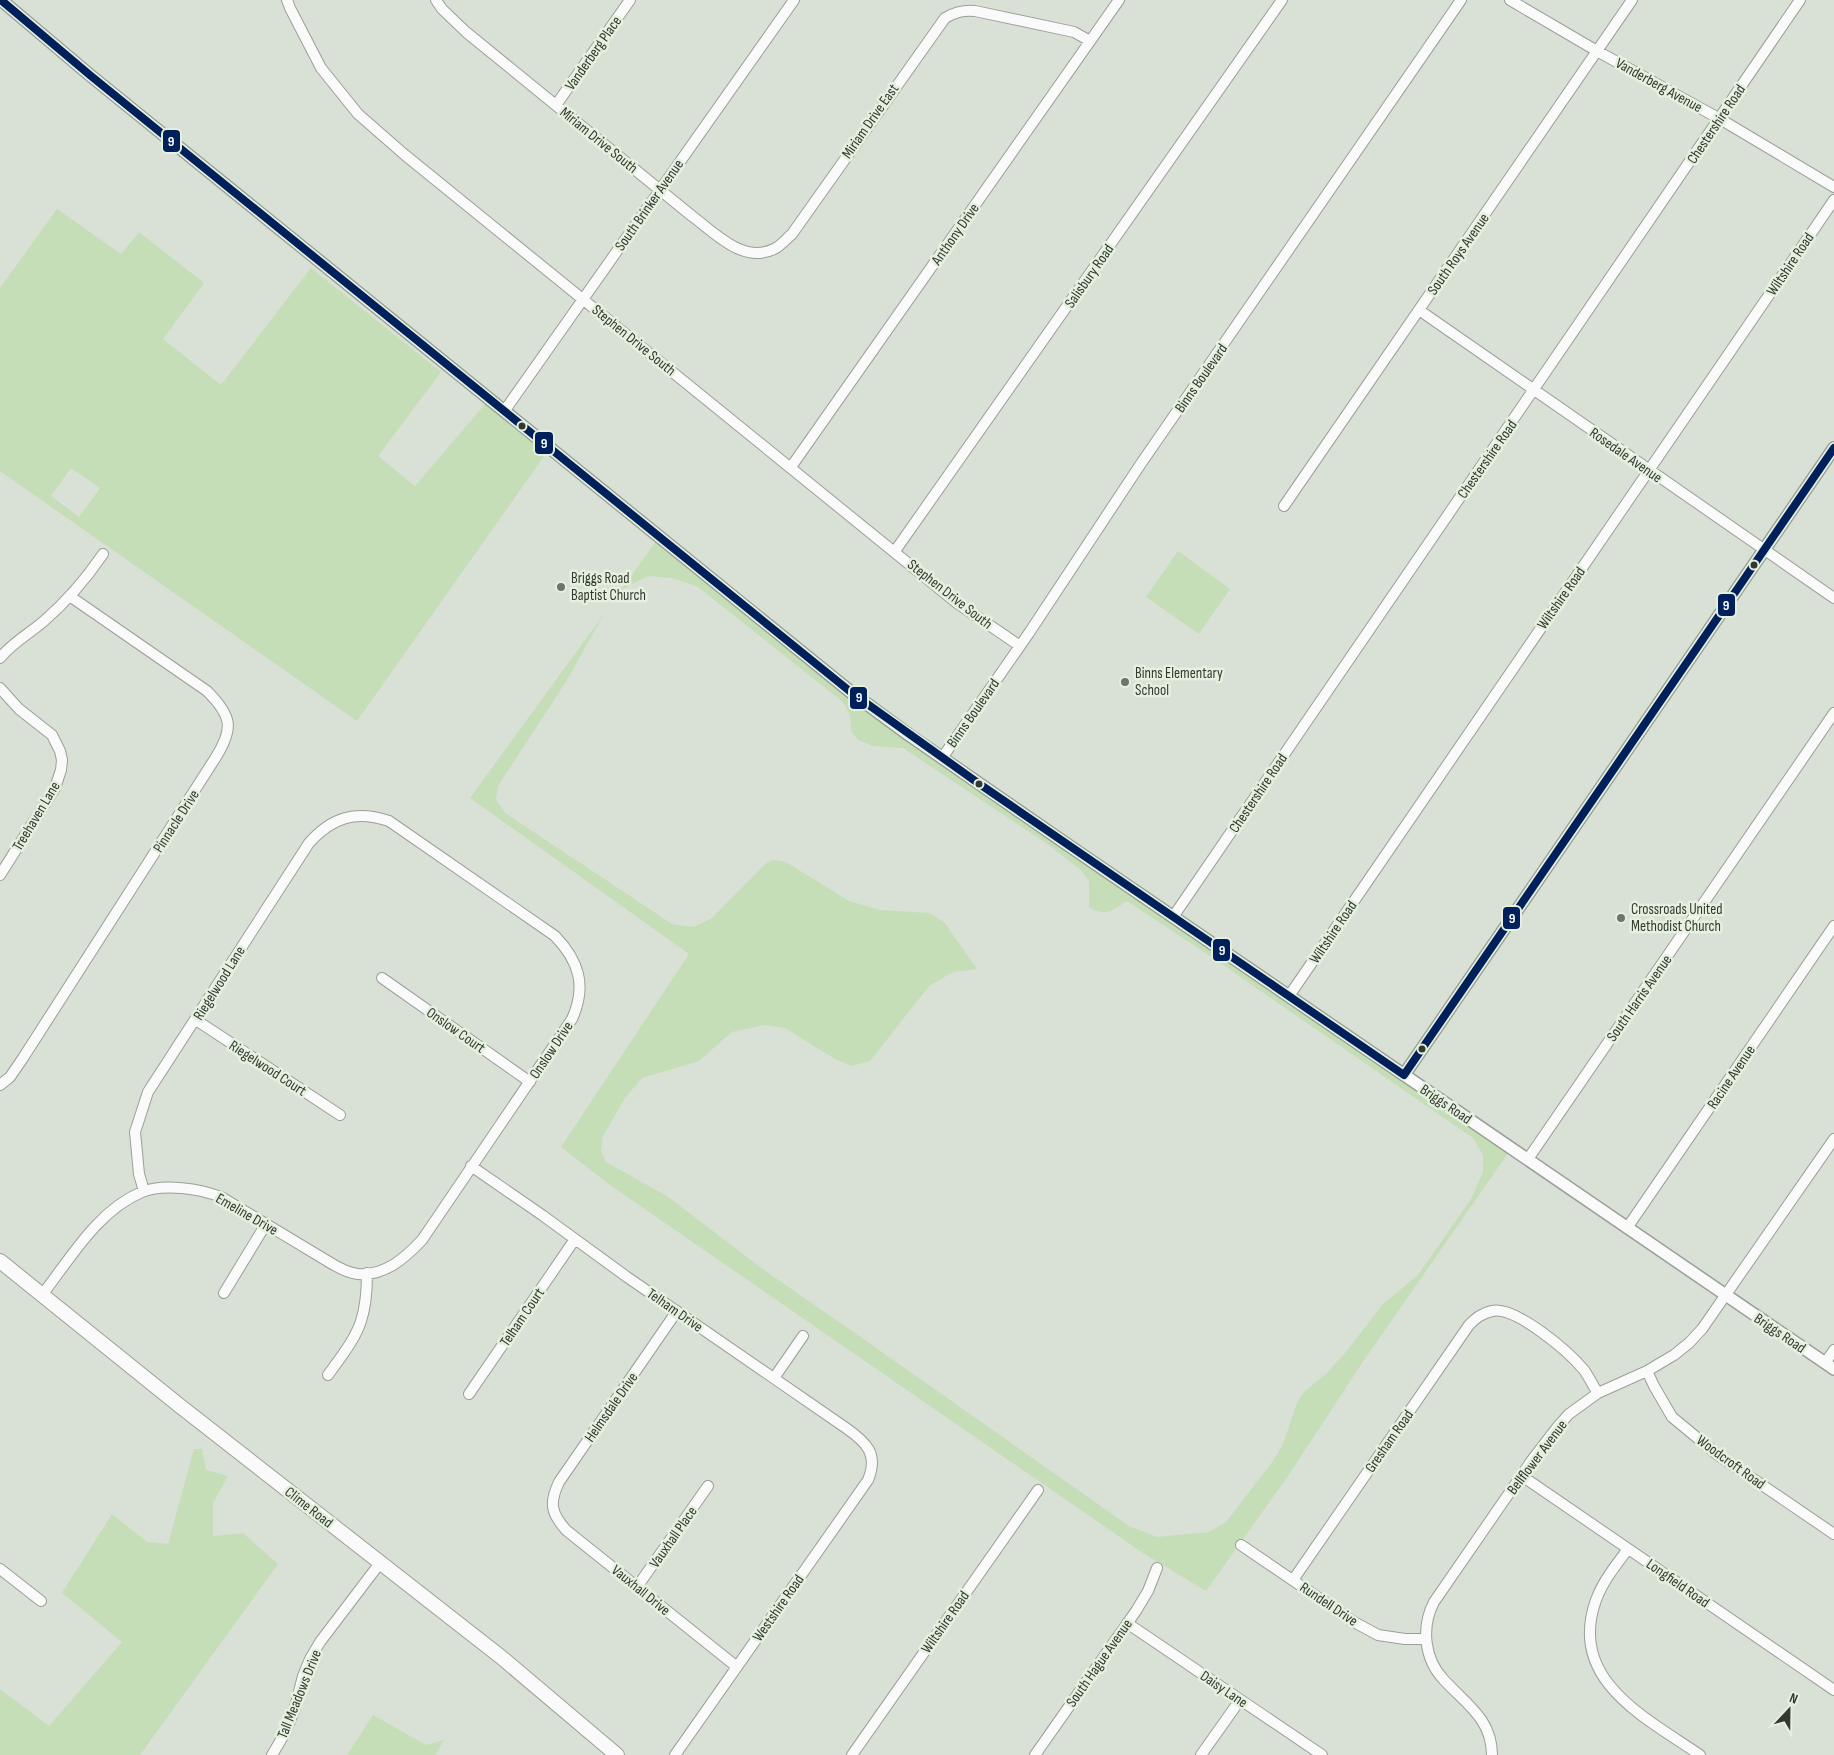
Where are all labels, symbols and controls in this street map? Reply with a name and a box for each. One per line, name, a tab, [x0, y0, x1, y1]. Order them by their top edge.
street label: Vanderberg Place	[561, 12, 626, 94]
street label: Vanderberg Avenue	[1612, 54, 1705, 117]
street label: Miriam Drive East	[838, 80, 903, 162]
street label: Chestershire Road	[1683, 81, 1750, 168]
street label: Miriam Drive South	[556, 103, 642, 178]
line badge: 9	[162, 129, 181, 153]
text: 9	[168, 133, 175, 150]
street label: South Brinker Avenue	[611, 156, 688, 255]
street label: Anthony Drive	[927, 200, 984, 270]
street label: South Roys Avenue	[1423, 210, 1494, 299]
street label: Wiltshire Road	[1762, 229, 1818, 299]
street label: Salisbury Road	[1061, 241, 1118, 312]
street label: Stephen Drive South	[588, 301, 680, 380]
street label: Binns Boulevard	[1171, 340, 1232, 416]
street label: Chestershire Road	[1453, 416, 1522, 502]
unlabelled marker	[517, 421, 527, 431]
street label: Rosedale Avenue	[1586, 423, 1666, 487]
line badge: 9	[534, 431, 554, 455]
text: 9	[541, 435, 548, 452]
street label: Stephen Drive South	[903, 555, 996, 634]
unlabelled marker	[1749, 560, 1759, 570]
street label: Wiltshire Road	[1533, 563, 1590, 633]
place label: Briggs Road Baptist Church	[571, 569, 646, 605]
marker: Briggs Road Baptist Church	[555, 581, 567, 593]
line badge: 9	[1717, 593, 1736, 617]
text: 9	[1723, 597, 1730, 614]
place label: Binns Elementary School	[1135, 664, 1223, 700]
street label: Binns Boulevard	[943, 675, 1004, 751]
marker: Binns Elementary School	[1119, 676, 1131, 688]
line badge: 9	[849, 686, 868, 710]
text: 9	[856, 689, 863, 706]
street label: Chestershire Road	[1225, 750, 1292, 837]
street label: Treehaven Lane	[8, 778, 65, 854]
unlabelled marker	[974, 779, 984, 789]
street label: Pinnacle Drive	[149, 786, 204, 856]
street label: Wiltshire Road	[1305, 897, 1361, 967]
place label: Crossroads United Methodist Church	[1631, 900, 1723, 936]
line badge: 9	[1502, 906, 1521, 930]
text: 9	[1509, 910, 1516, 927]
marker: Crossroads United Methodist Church	[1615, 912, 1627, 924]
line badge: 9	[1212, 938, 1231, 962]
text: 9	[1219, 942, 1226, 959]
street label: Riegelwood Lane	[189, 943, 250, 1024]
street label: South Harris Avenue	[1603, 951, 1676, 1045]
street label: Onslow Court	[423, 1003, 489, 1058]
street label: Onslow Drive	[525, 1018, 578, 1083]
street label: Riegelwood Court	[225, 1036, 310, 1101]
street label: Racine Avenue	[1703, 1042, 1760, 1113]
unlabelled marker	[1417, 1044, 1427, 1054]
street label: Briggs Road	[1416, 1080, 1475, 1129]
street label: Emeline Drive	[212, 1189, 281, 1240]
street label: Telham Court	[496, 1284, 549, 1350]
street label: Telham Drive	[643, 1284, 707, 1337]
street label: Briggs Road	[1750, 1309, 1809, 1358]
street label: Helmsdale Drive	[580, 1369, 642, 1446]
street label: Gresham Road	[1361, 1406, 1418, 1476]
street label: Bellflower Avenue	[1503, 1416, 1572, 1498]
street label: Woodcroft Road	[1693, 1431, 1769, 1494]
street label: Clime Road	[281, 1483, 337, 1532]
street label: Vauxhall Place	[645, 1503, 702, 1572]
street label: Longfield Road	[1642, 1555, 1713, 1612]
street label: Vauxhall Drive	[607, 1561, 674, 1620]
street label: Westshire Road	[748, 1571, 808, 1645]
street label: Rundell Drive	[1296, 1578, 1361, 1631]
street label: Wiltshire Road	[917, 1587, 974, 1657]
street label: South Hague Avenue	[1062, 1616, 1137, 1711]
street label: Tall Meadows Drive	[273, 1647, 326, 1741]
street label: Daisy Lane	[1196, 1667, 1251, 1712]
north arrow	[1764, 1685, 1814, 1735]
text: N	[1787, 1689, 1800, 1708]

